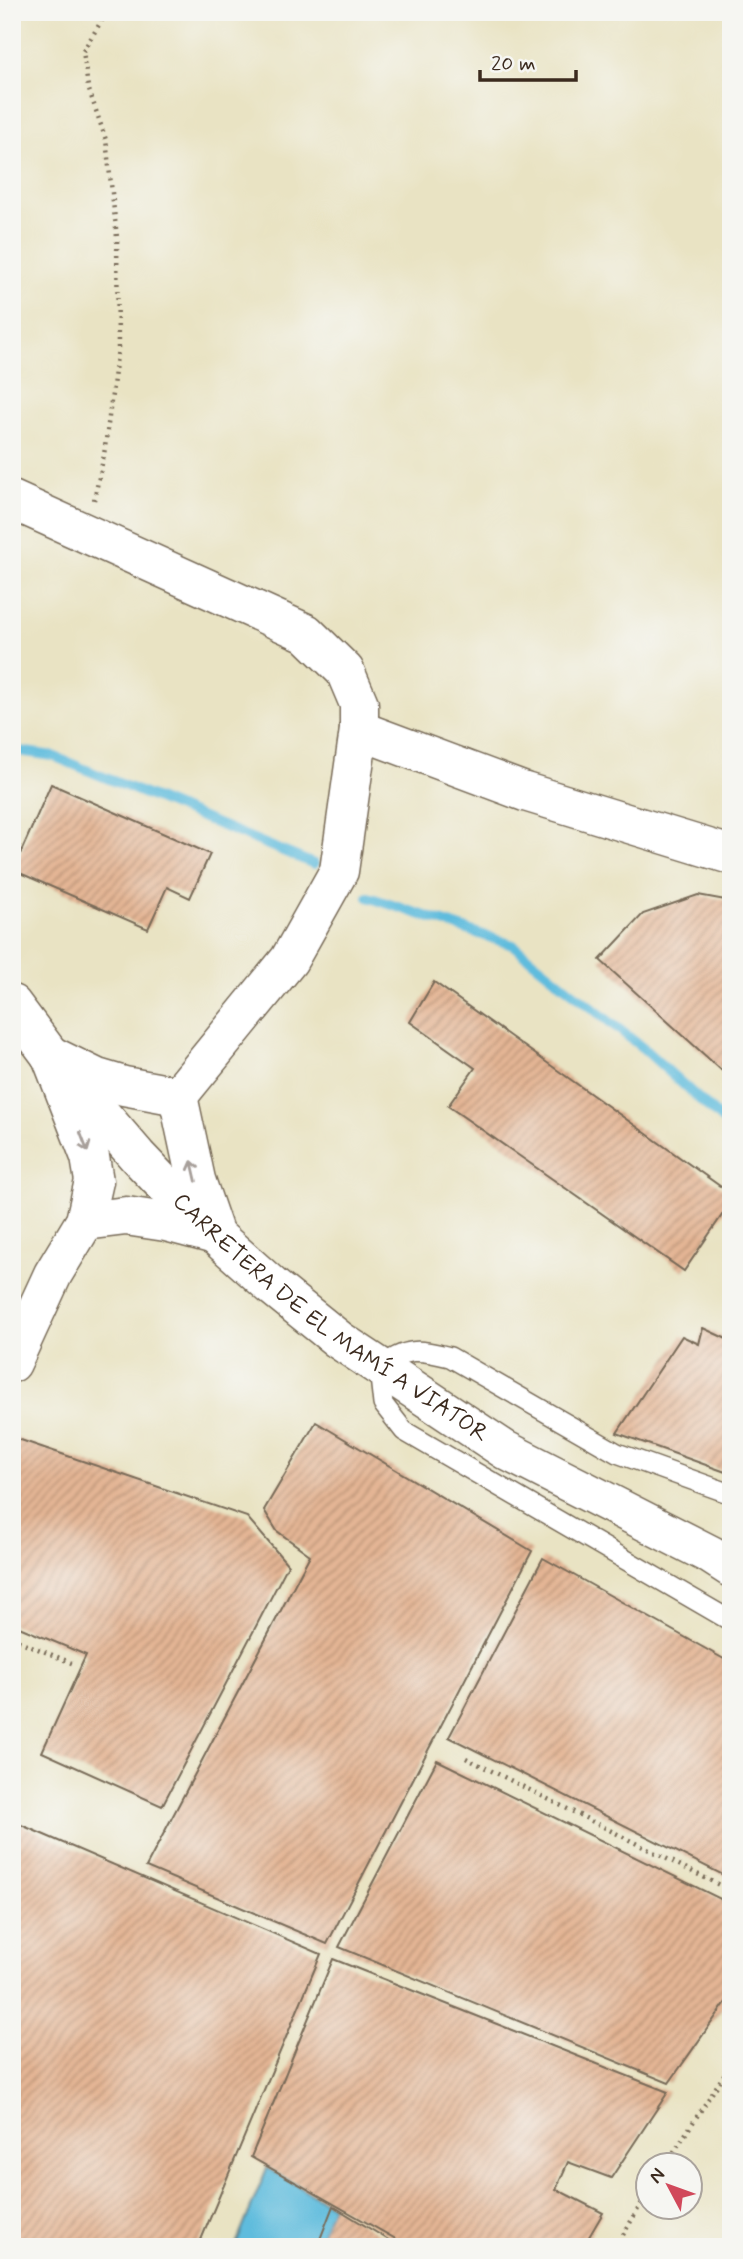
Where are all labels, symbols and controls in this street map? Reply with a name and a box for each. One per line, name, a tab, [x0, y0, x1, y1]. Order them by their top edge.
scale bar	[480, 38, 577, 82]
text: 20 m	[491, 50, 536, 78]
one-way arrow	[79, 1130, 91, 1152]
one-way arrow	[186, 1160, 200, 1183]
street label: CARRETERA DE EL MAMÍ A VIATOR	[166, 1187, 494, 1450]
north arrow	[634, 2150, 704, 2220]
text: N	[644, 2163, 671, 2189]

